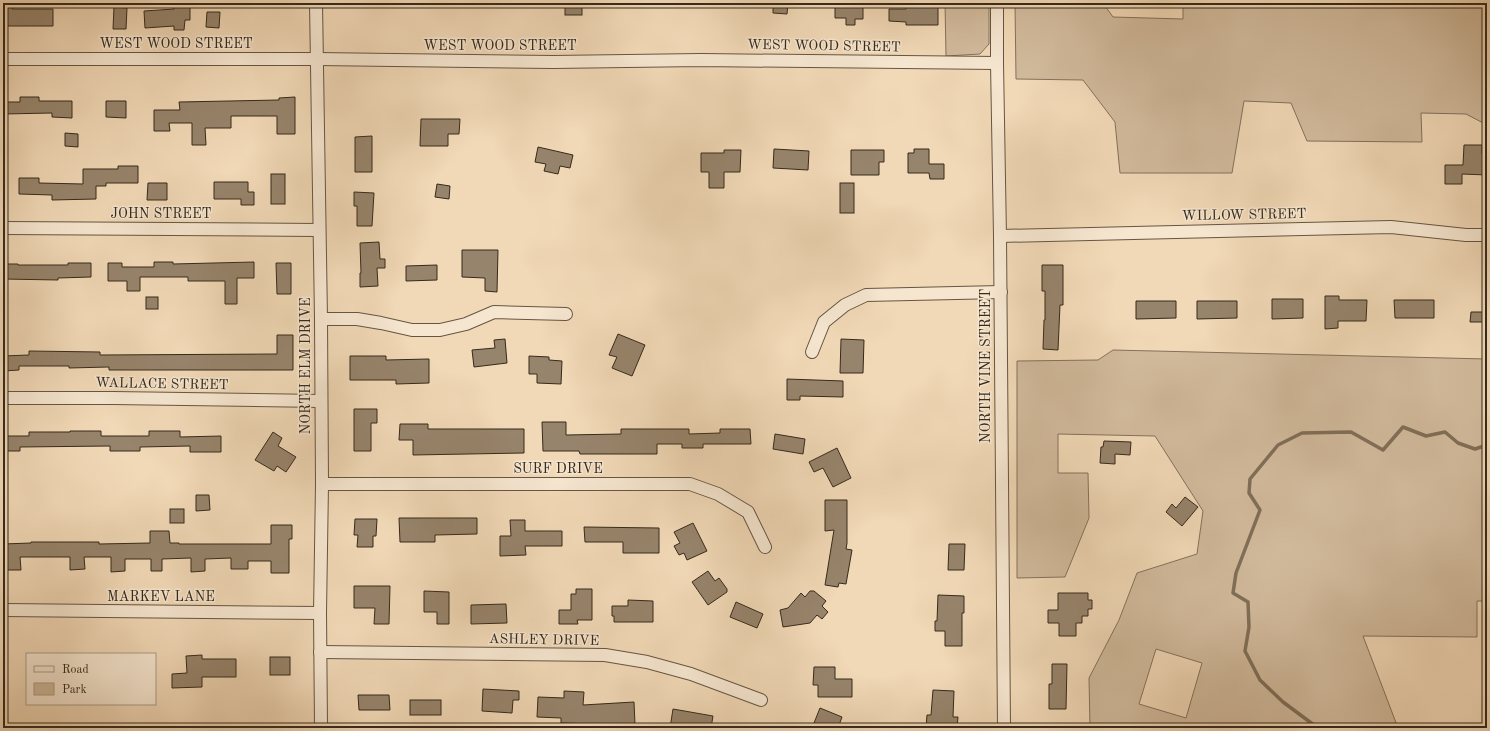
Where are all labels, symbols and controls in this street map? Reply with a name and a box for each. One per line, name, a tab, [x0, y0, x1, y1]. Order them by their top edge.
street label: WEST WOOD STREET	[99, 37, 253, 51]
street label: WEST WOOD STREET	[747, 38, 901, 54]
street label: WEST WOOD STREET	[423, 39, 577, 53]
street label: JOHN STREET	[110, 207, 212, 221]
street label: WILLOW STREET	[1181, 207, 1307, 223]
street label: NORTH VINE STREET	[979, 289, 993, 443]
street label: NORTH ELM DRIVE	[299, 297, 313, 435]
street label: WALLACE STREET	[95, 376, 229, 392]
street label: SURF DRIVE	[513, 462, 603, 476]
street label: MARKEV LANE	[107, 590, 215, 604]
street label: ASHLEY DRIVE	[489, 632, 599, 648]
legend	[26, 653, 156, 705]
text: Road	[62, 664, 89, 676]
text: Park	[62, 684, 87, 696]

